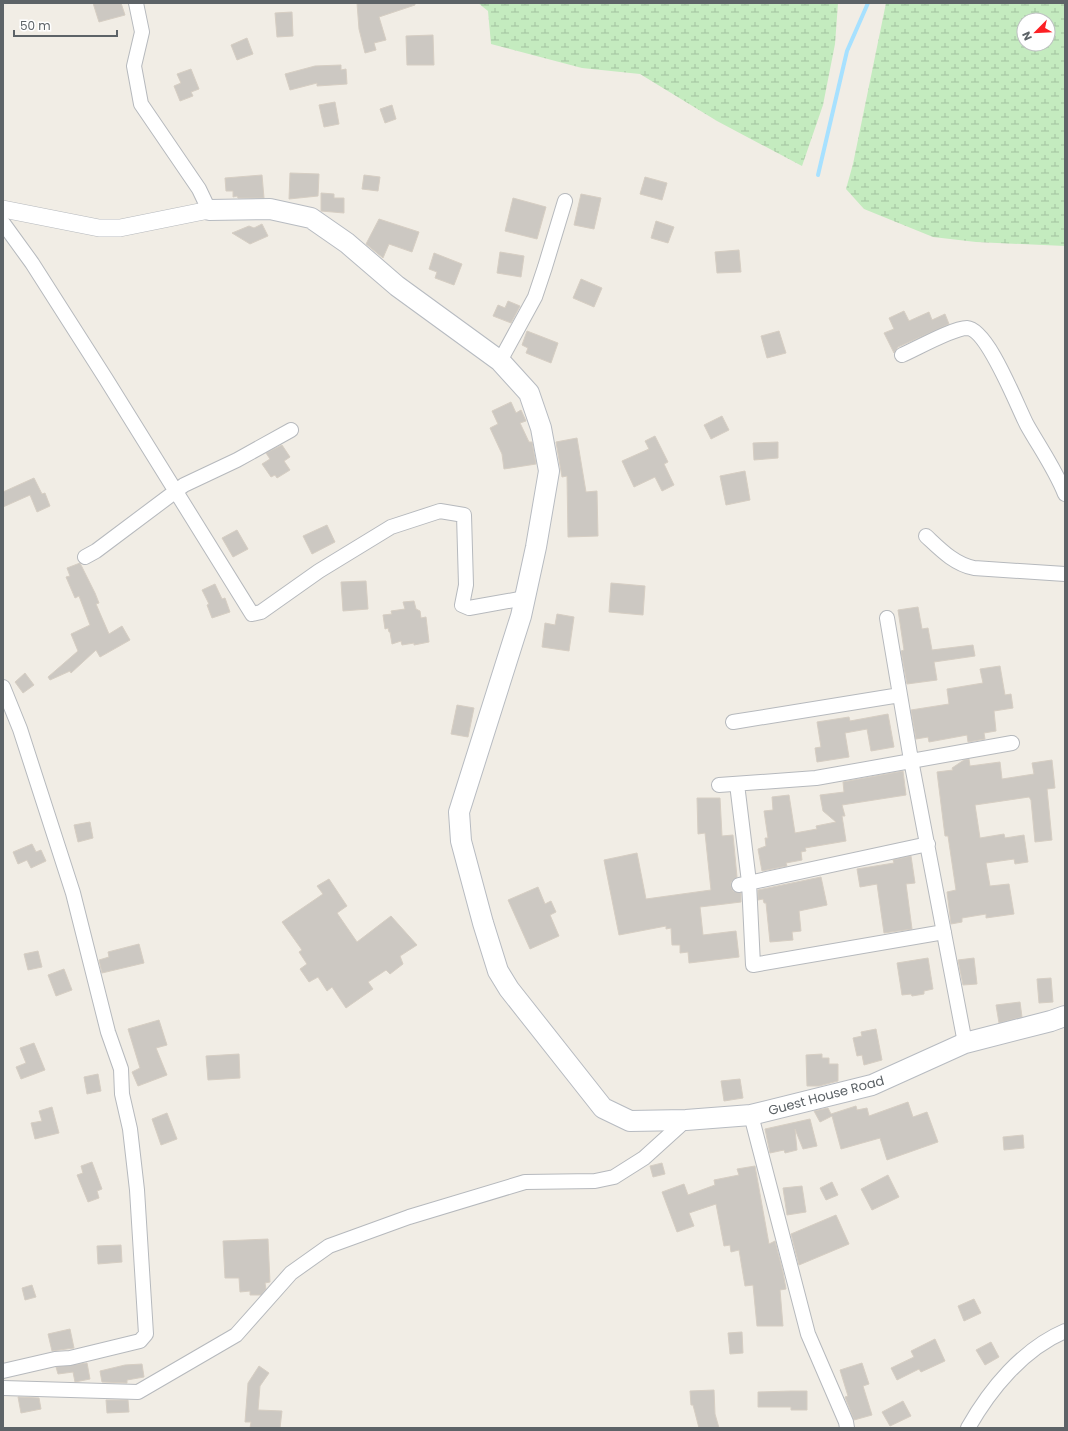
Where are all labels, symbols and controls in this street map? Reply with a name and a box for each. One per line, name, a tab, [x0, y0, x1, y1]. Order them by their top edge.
scale bar	[14, 12, 117, 38]
north arrow	[1016, 12, 1056, 52]
text: 50 m	[20, 17, 51, 34]
text: N	[1018, 29, 1036, 43]
street label: Guest House Road	[766, 1071, 886, 1120]

